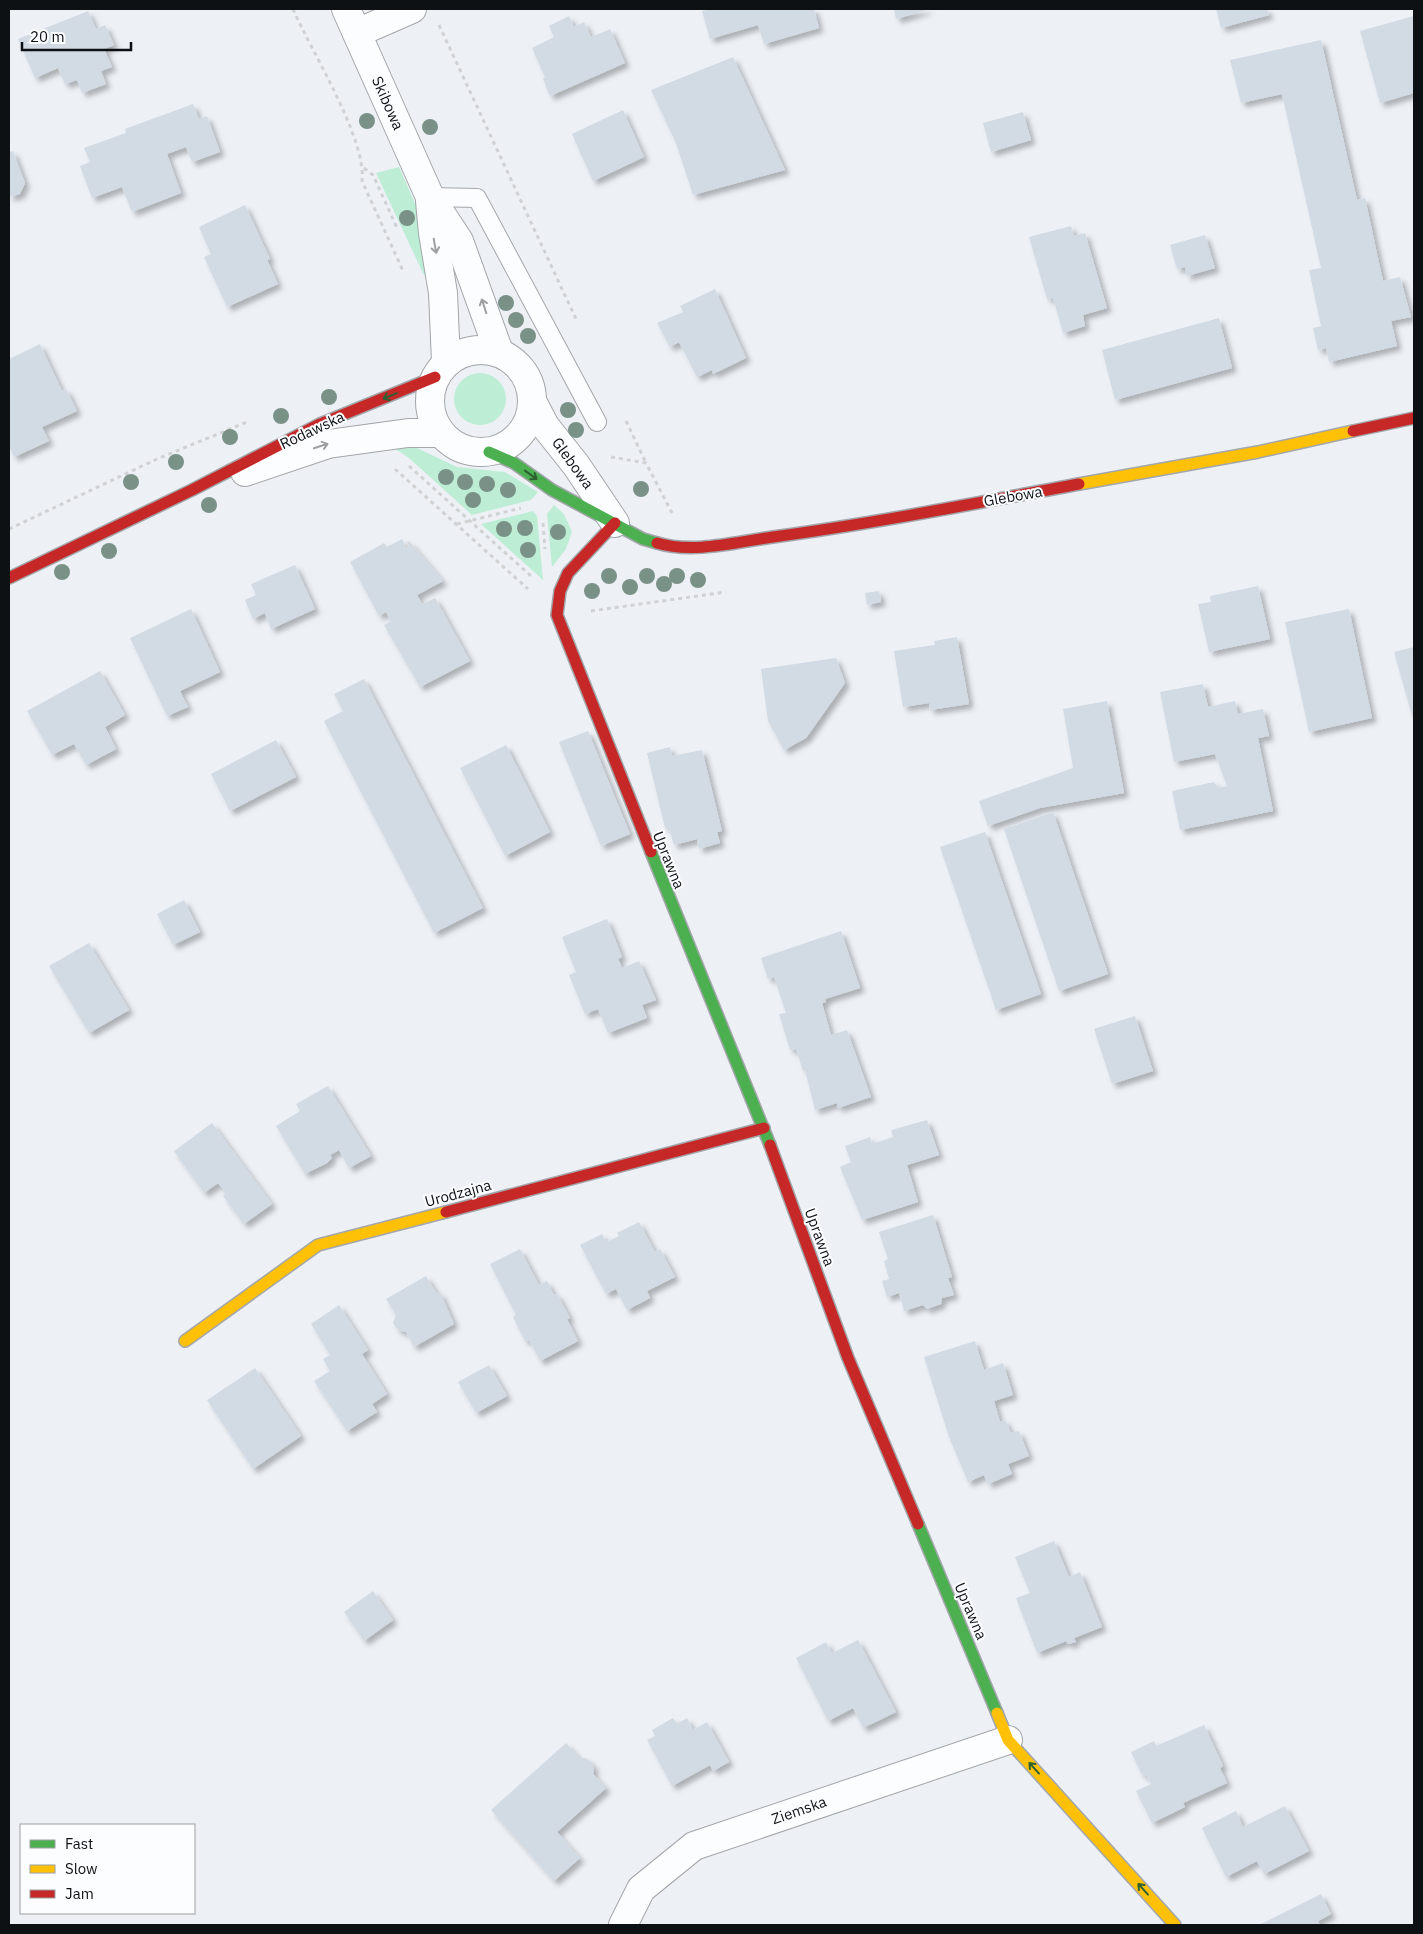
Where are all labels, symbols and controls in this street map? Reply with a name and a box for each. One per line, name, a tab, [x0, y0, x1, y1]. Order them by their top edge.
scale bar	[22, 20, 131, 52]
text: 20 m	[30, 27, 65, 46]
street label: Skibowa	[368, 73, 408, 133]
one-way arrow	[431, 237, 441, 253]
one-way arrow	[479, 299, 488, 314]
one-way arrow	[383, 392, 398, 402]
street label: Rodawska	[277, 407, 347, 453]
street label: Glebowa	[548, 433, 598, 493]
one-way arrow	[312, 441, 328, 451]
one-way arrow	[524, 470, 538, 481]
street label: Glebowa	[982, 482, 1044, 510]
street label: Uprawna	[649, 828, 689, 892]
street label: Urodzajna	[423, 1175, 493, 1211]
street label: Uprawna	[801, 1205, 839, 1269]
street label: Uprawna	[950, 1580, 992, 1642]
one-way arrow	[1028, 1762, 1040, 1775]
street label: Ziemska	[769, 1792, 829, 1828]
legend	[20, 1824, 195, 1914]
text: Fast	[65, 1834, 93, 1853]
text: Slow	[65, 1859, 98, 1878]
one-way arrow	[1137, 1883, 1148, 1896]
text: Jam	[65, 1884, 94, 1903]

